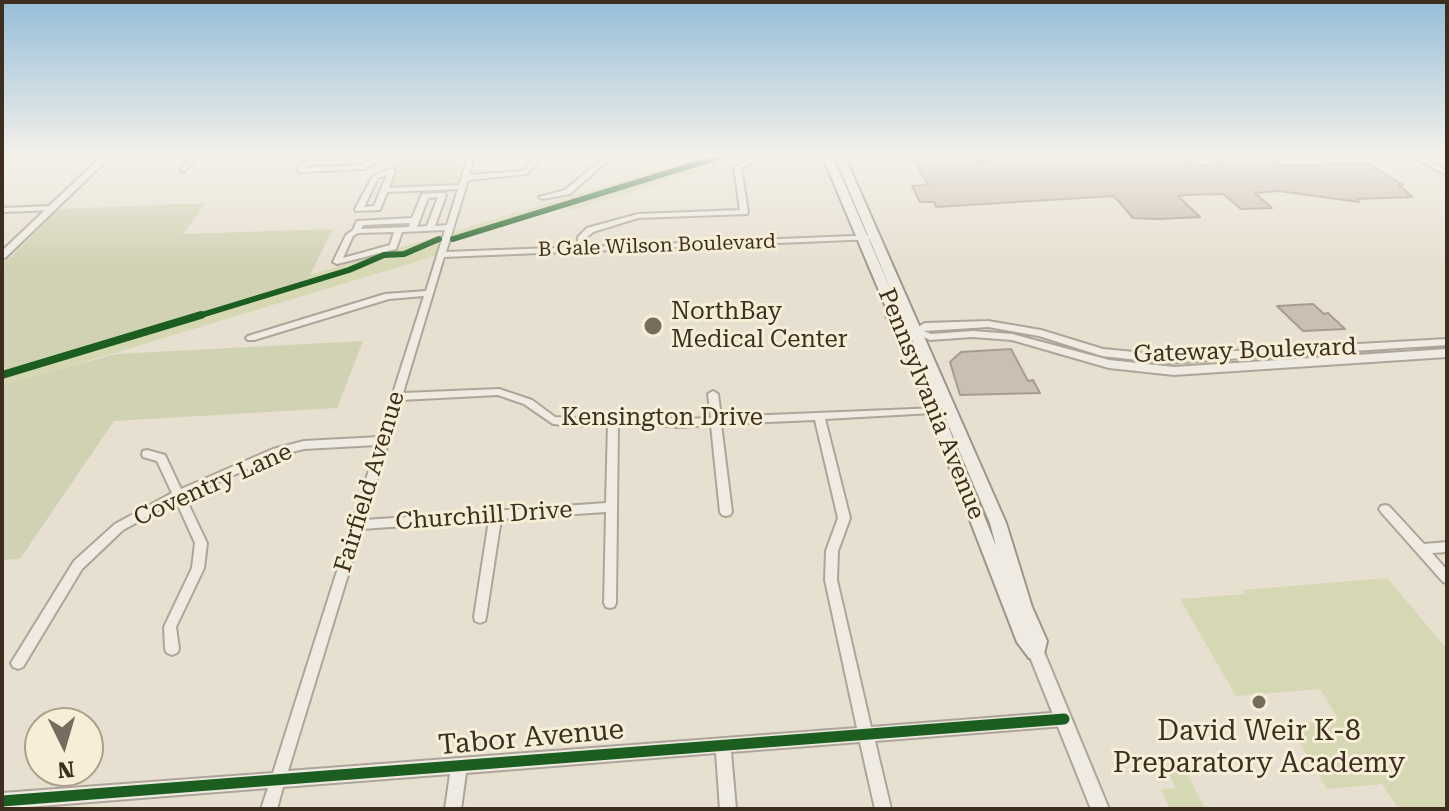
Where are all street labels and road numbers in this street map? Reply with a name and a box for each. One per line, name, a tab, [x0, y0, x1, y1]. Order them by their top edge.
street label: B Gale Wilson Boulevard	[538, 230, 776, 262]
street label: Pennsylvania Avenue	[871, 284, 991, 524]
street label: Gateway Boulevard	[1133, 333, 1357, 369]
street label: Fairfield Avenue	[329, 388, 411, 576]
street label: Kensington Drive	[561, 404, 763, 432]
street label: Coventry Lane	[130, 437, 296, 533]
street label: Churchill Drive	[395, 495, 573, 537]
street label: Tabor Avenue	[437, 713, 625, 763]

